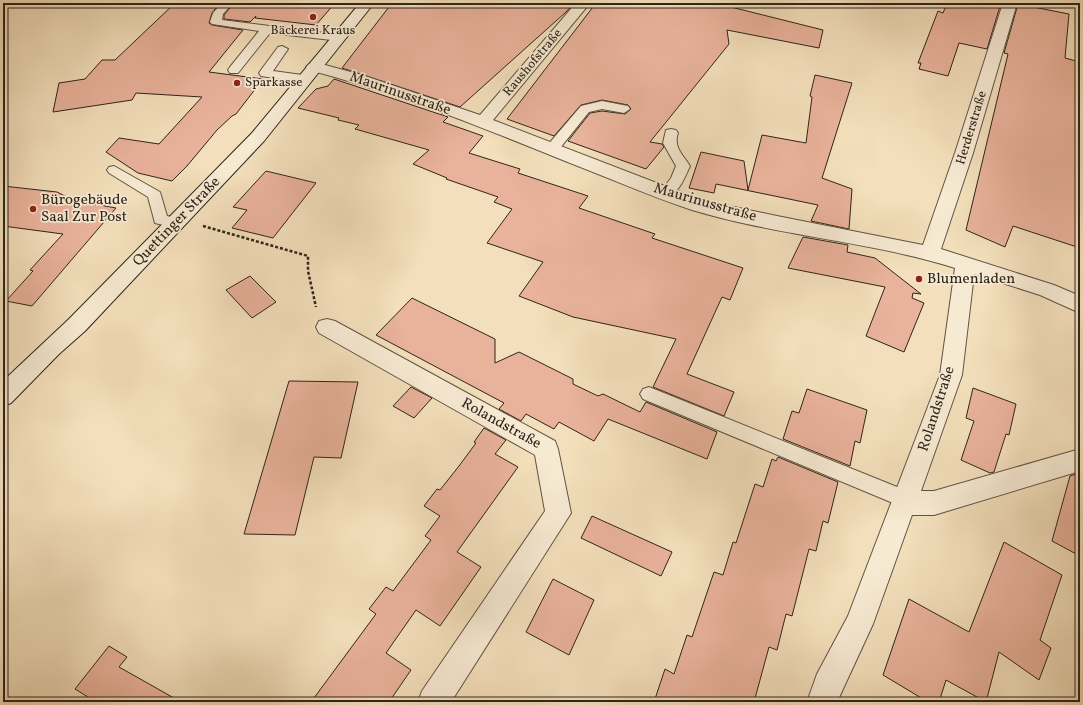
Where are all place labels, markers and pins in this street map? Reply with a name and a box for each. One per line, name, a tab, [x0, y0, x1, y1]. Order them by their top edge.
marker: Bäckerei Kraus	[308, 12, 318, 22]
place label: Bäckerei Kraus	[271, 22, 356, 40]
place label: Sparkasse	[245, 74, 302, 92]
marker: Sparkasse	[232, 78, 242, 88]
place label: Bürogebäude Saal Zur Post	[41, 190, 128, 228]
marker: Bürogebäude Saal Zur Post	[28, 204, 38, 214]
place label: Blumenladen	[927, 269, 1015, 290]
marker: Blumenladen	[914, 274, 924, 284]

